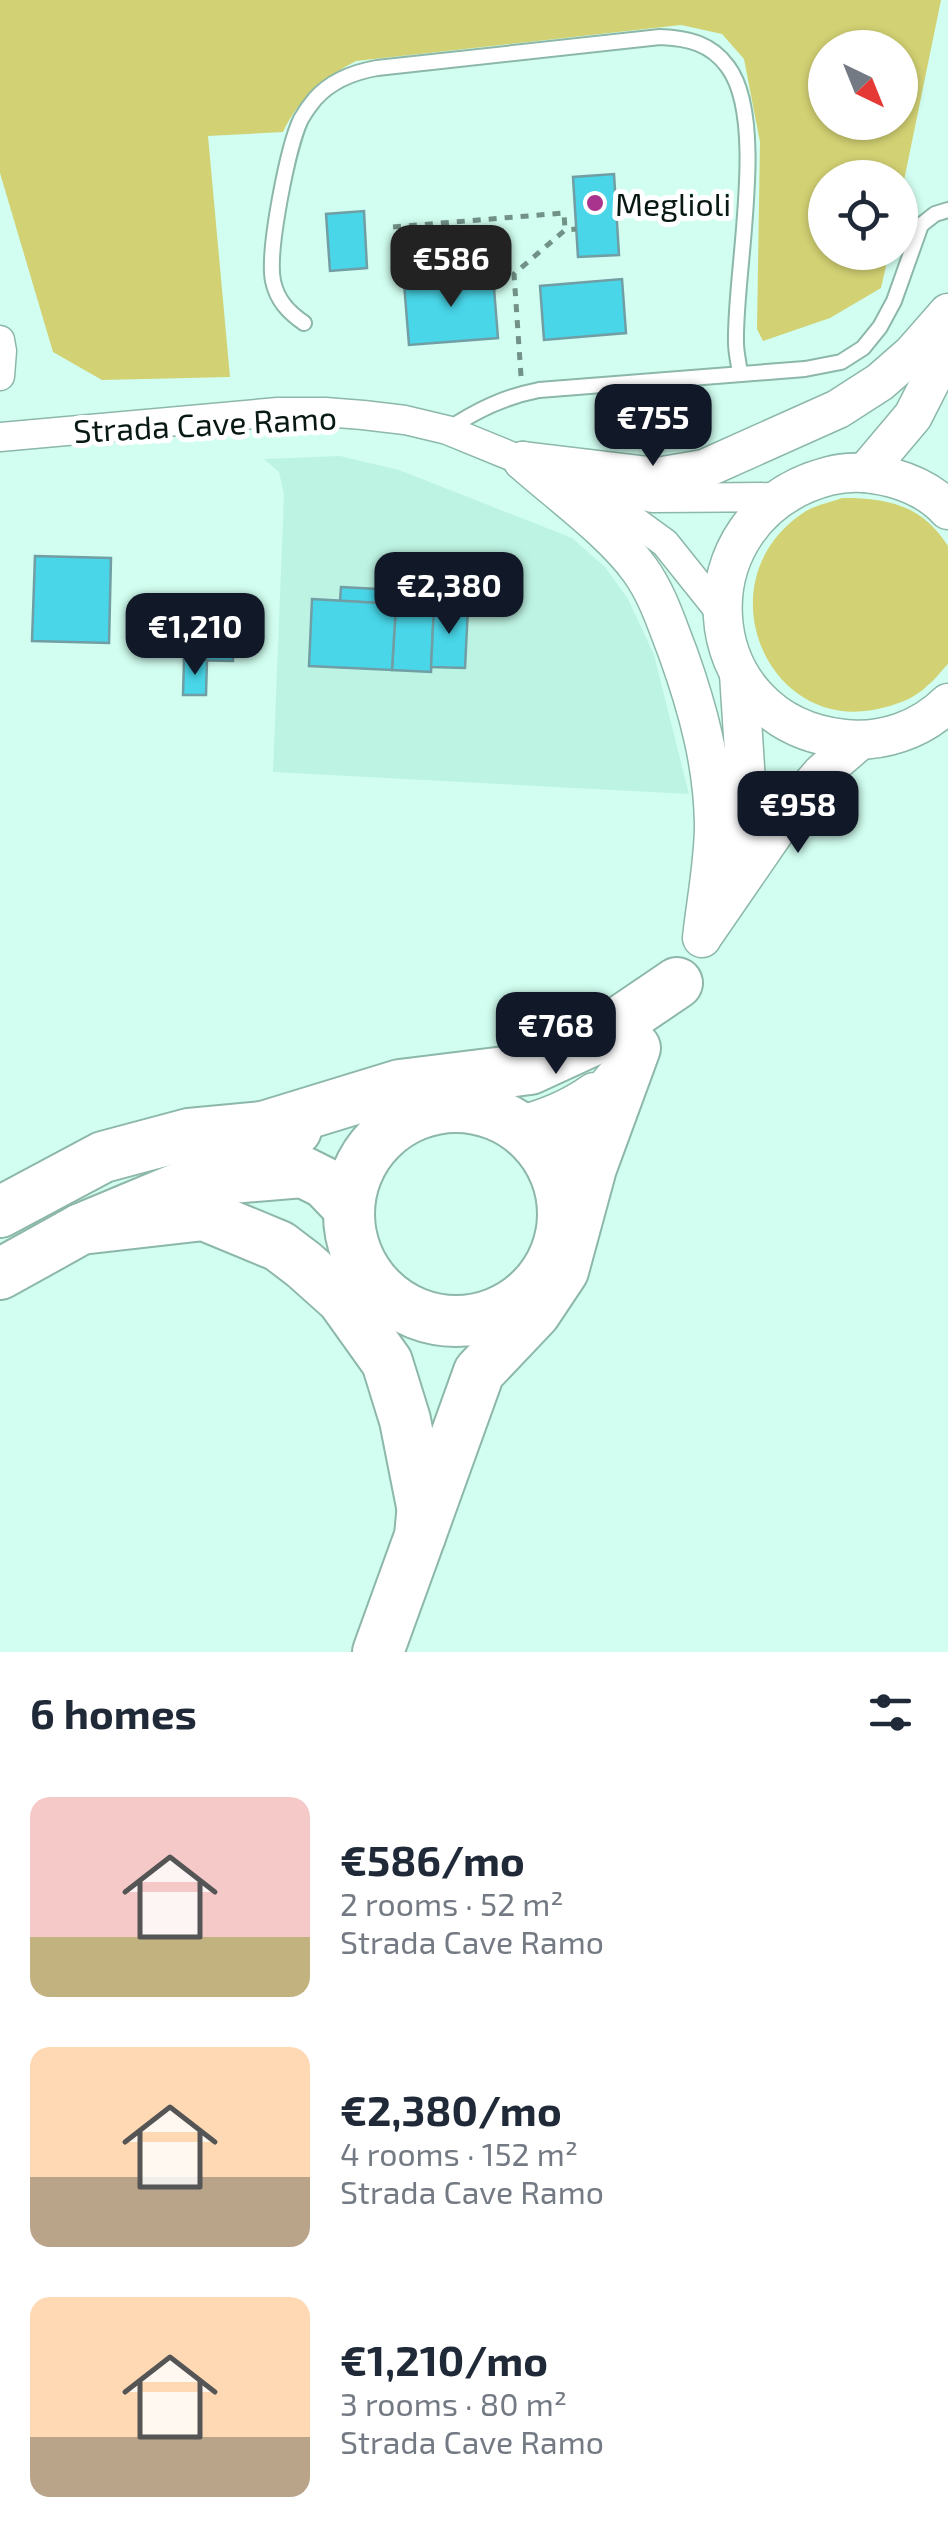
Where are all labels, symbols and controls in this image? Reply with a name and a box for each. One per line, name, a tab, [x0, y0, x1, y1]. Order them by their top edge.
north arrow	[808, 30, 918, 140]
map controls	[808, 30, 918, 270]
button: locate	[808, 160, 918, 270]
place label: Meglioli	[615, 184, 731, 222]
marker: Meglioli	[584, 192, 606, 214]
pin: €586	[392, 225, 510, 310]
text: €586	[412, 238, 490, 276]
pin: €755	[594, 384, 712, 469]
street label: Strada Cave Ramo	[72, 397, 338, 449]
text: €755	[617, 397, 689, 435]
pin: €2,380	[368, 552, 530, 637]
text: €2,380	[396, 565, 502, 603]
pin: €1,210	[114, 593, 276, 678]
text: €1,210	[148, 606, 242, 644]
pin: €958	[739, 771, 857, 856]
text: €958	[759, 784, 837, 822]
pin: €768	[497, 992, 615, 1077]
text: €768	[518, 1005, 594, 1043]
icon: filters	[863, 1685, 918, 1740]
text: 6 homes	[30, 1687, 197, 1737]
text: €586/mo	[340, 1834, 525, 1884]
icon: home	[110, 1837, 230, 1957]
text: 2 rooms · 52 m²	[340, 1884, 564, 1922]
text: Strada Cave Ramo	[340, 1922, 604, 1960]
text: €2,380/mo	[340, 2084, 562, 2134]
icon: home	[110, 2087, 230, 2207]
text: 4 rooms · 152 m²	[340, 2134, 578, 2172]
text: Strada Cave Ramo	[340, 2172, 604, 2210]
text: €1,210/mo	[340, 2334, 548, 2384]
icon: home	[110, 2337, 230, 2457]
text: 3 rooms · 80 m²	[340, 2384, 567, 2422]
text: Strada Cave Ramo	[340, 2422, 604, 2460]

